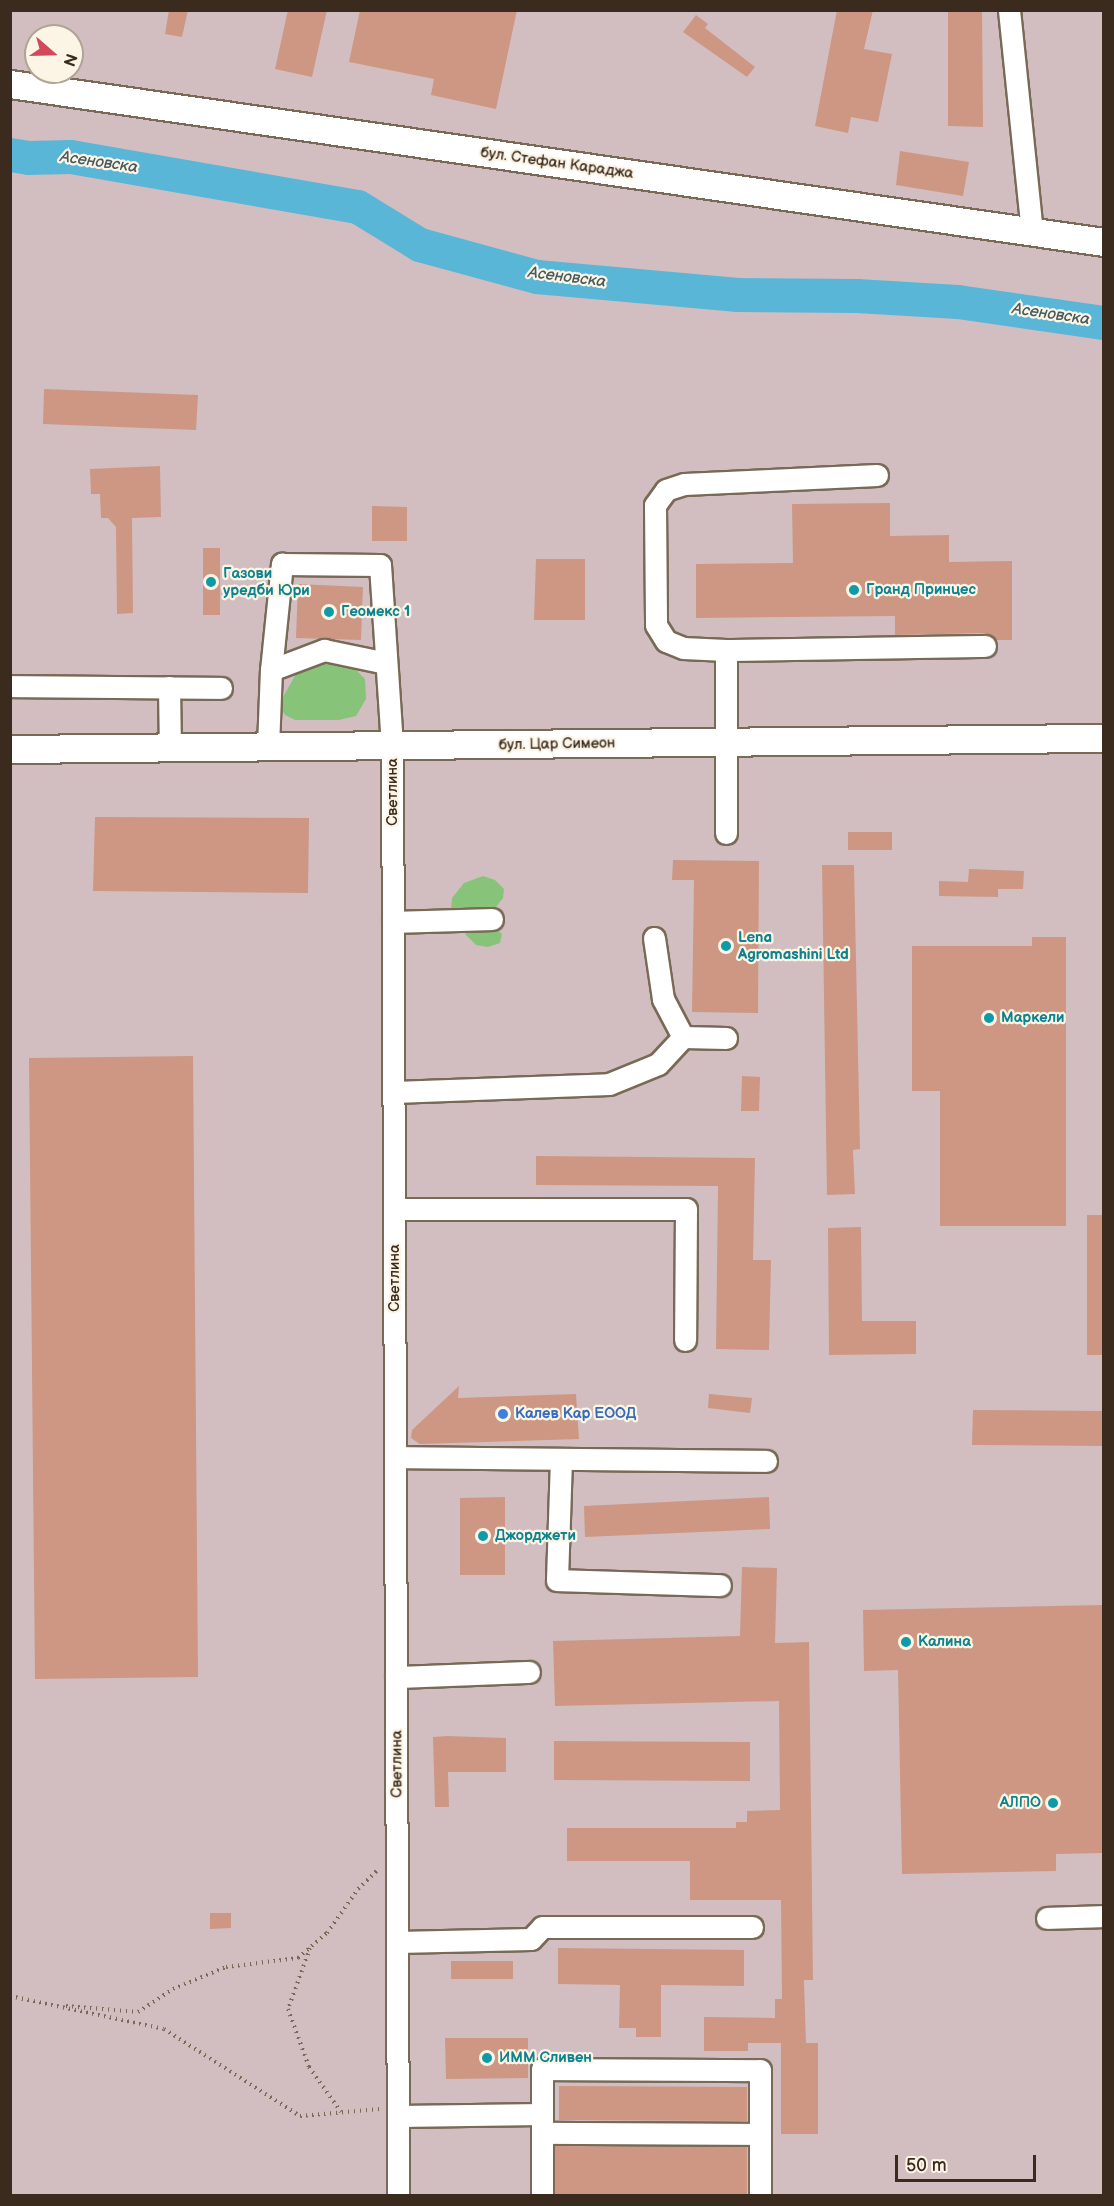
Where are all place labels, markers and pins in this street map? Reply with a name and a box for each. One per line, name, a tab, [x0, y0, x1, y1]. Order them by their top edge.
place label: Газови уредби Юри	[223, 564, 310, 599]
marker: Газови уредби Юри	[204, 575, 218, 589]
place label: Гранд Принцес	[866, 581, 976, 599]
marker: Гранд Принцес	[847, 583, 861, 597]
place label: Геомекс 1	[341, 603, 410, 621]
marker: Геомекс 1	[322, 605, 336, 619]
place label: Lena Agromashini Ltd	[738, 928, 849, 963]
marker: Lena Agromashini Ltd	[719, 939, 733, 953]
place label: Маркели	[1001, 1009, 1064, 1027]
marker: Маркели	[982, 1011, 996, 1025]
place label: Калев Кар ЕООД	[515, 1405, 636, 1423]
marker: Калев Кар ЕООД	[496, 1407, 510, 1421]
place label: Джорджети	[495, 1527, 576, 1545]
marker: Джорджети	[476, 1529, 490, 1543]
place label: Калина	[918, 1633, 971, 1651]
marker: Калина	[899, 1635, 913, 1649]
place label: АЛПО	[1000, 1794, 1041, 1812]
marker: АЛПО	[1046, 1796, 1060, 1810]
place label: ИММ Сливен	[499, 2049, 592, 2067]
marker: ИММ Сливен	[480, 2051, 494, 2065]

